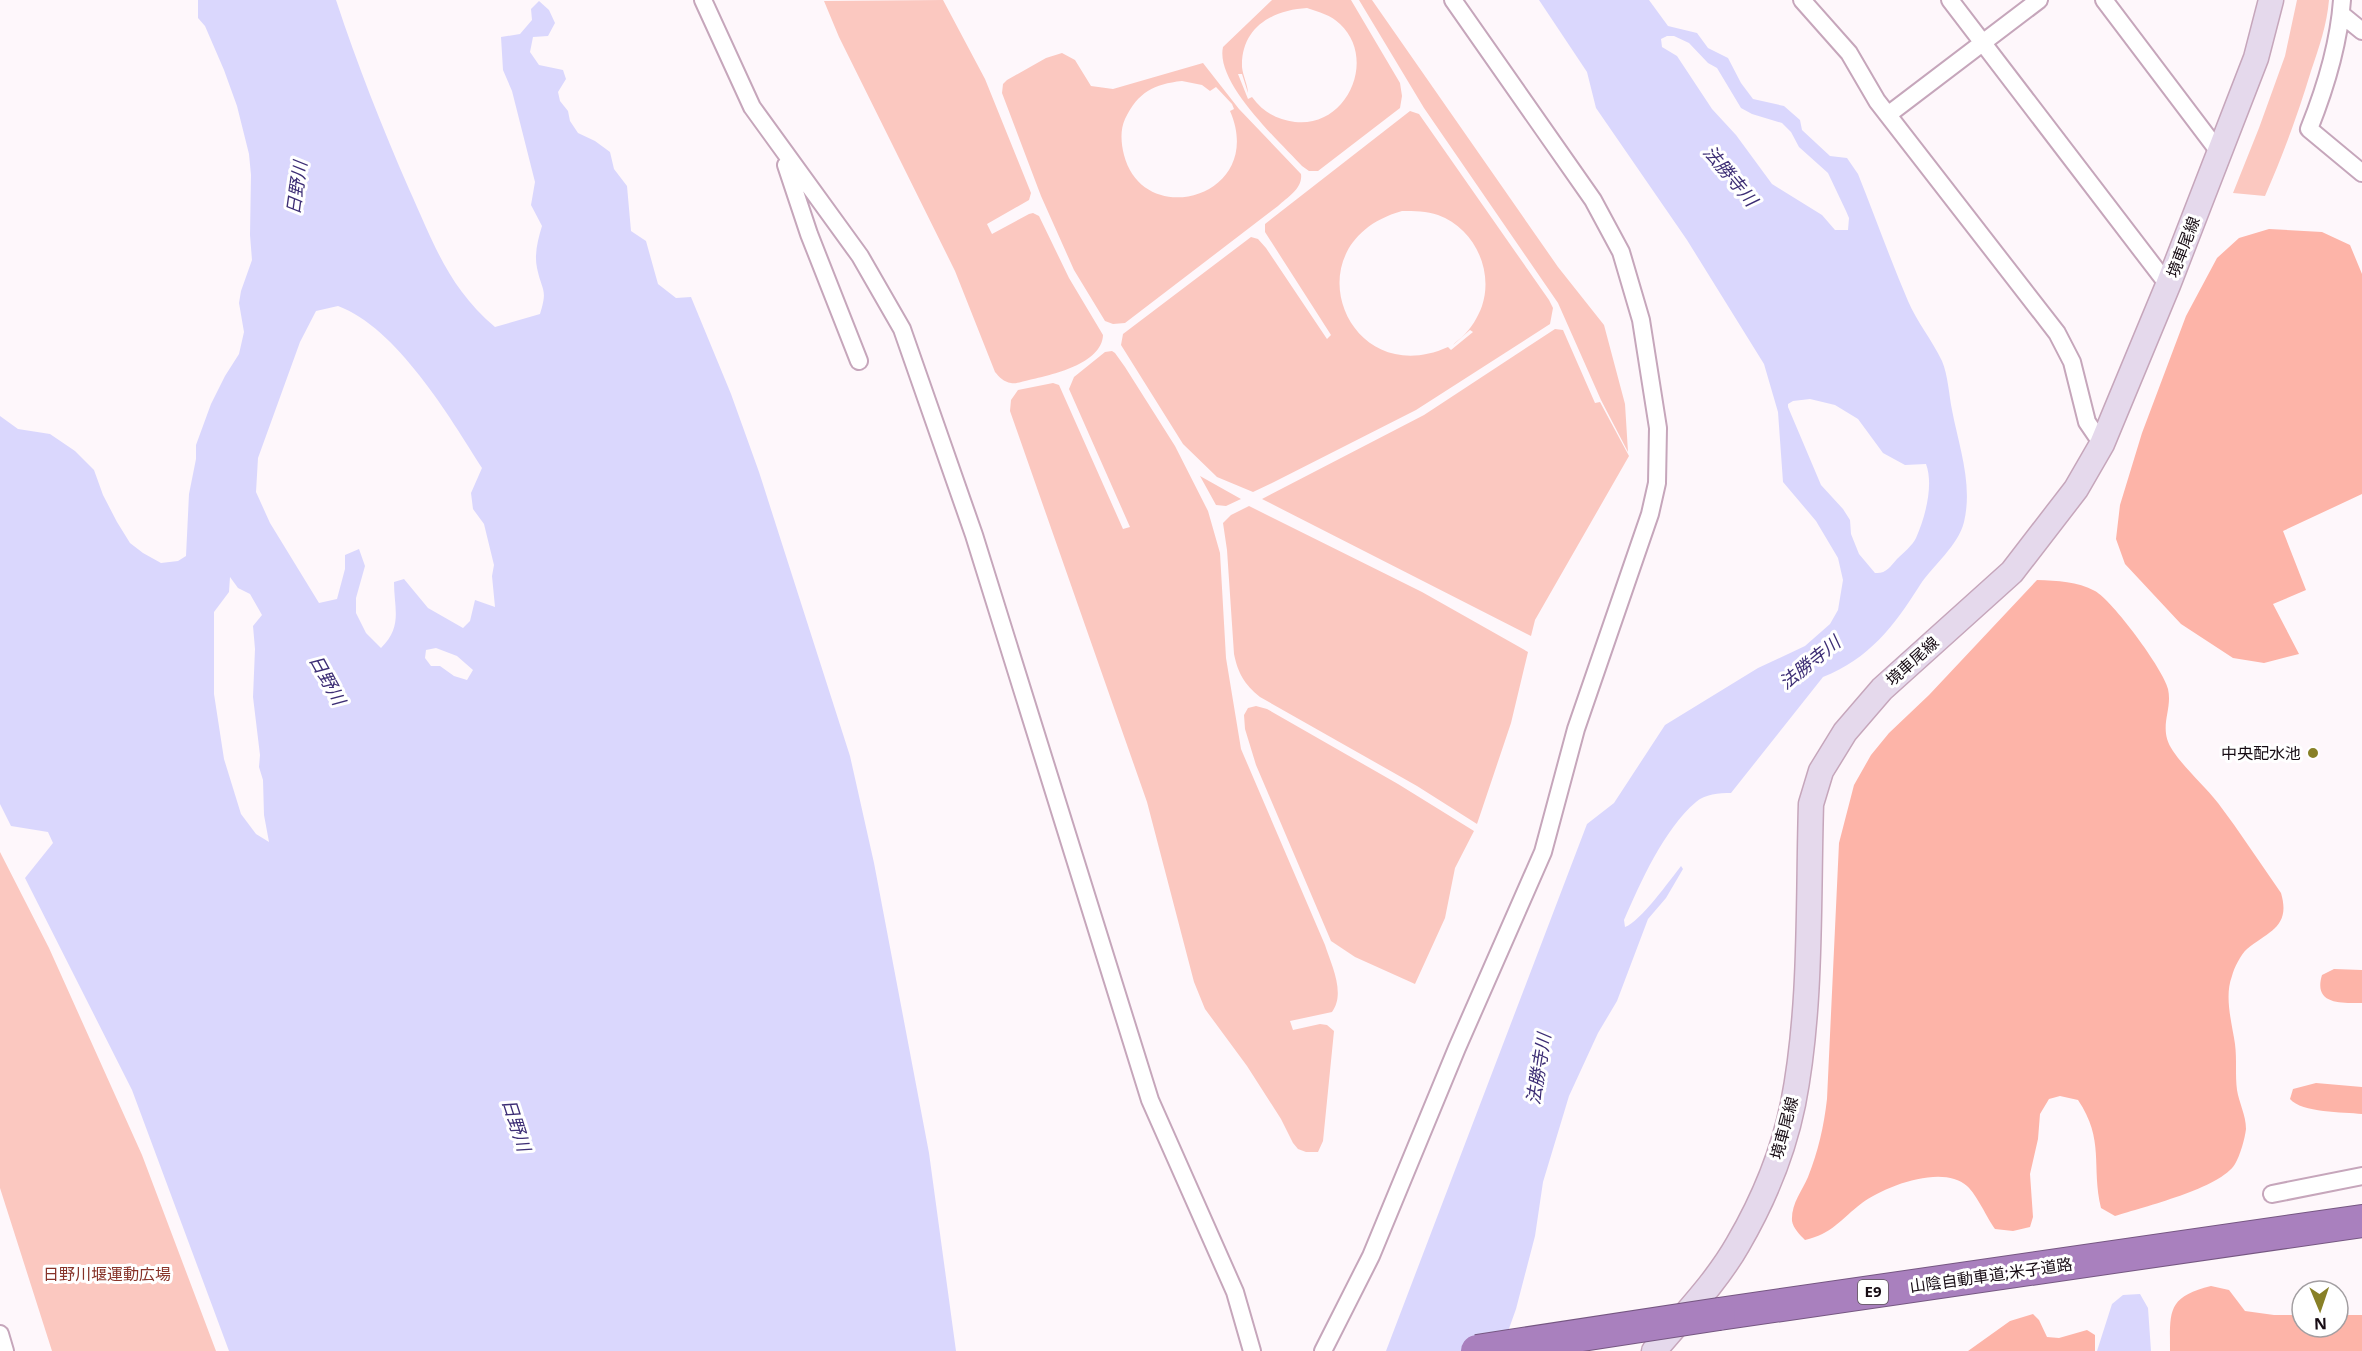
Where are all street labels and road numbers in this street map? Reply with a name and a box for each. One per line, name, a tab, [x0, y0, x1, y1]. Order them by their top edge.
street label: 境車尾線	[2161, 213, 2205, 281]
street label: 境車尾線	[1881, 631, 1943, 691]
street label: 境車尾線	[1765, 1094, 1803, 1162]
street label: 山陰自動車道;米子道路	[1908, 1253, 2074, 1297]
road number: E9	[1858, 1280, 1888, 1304]

